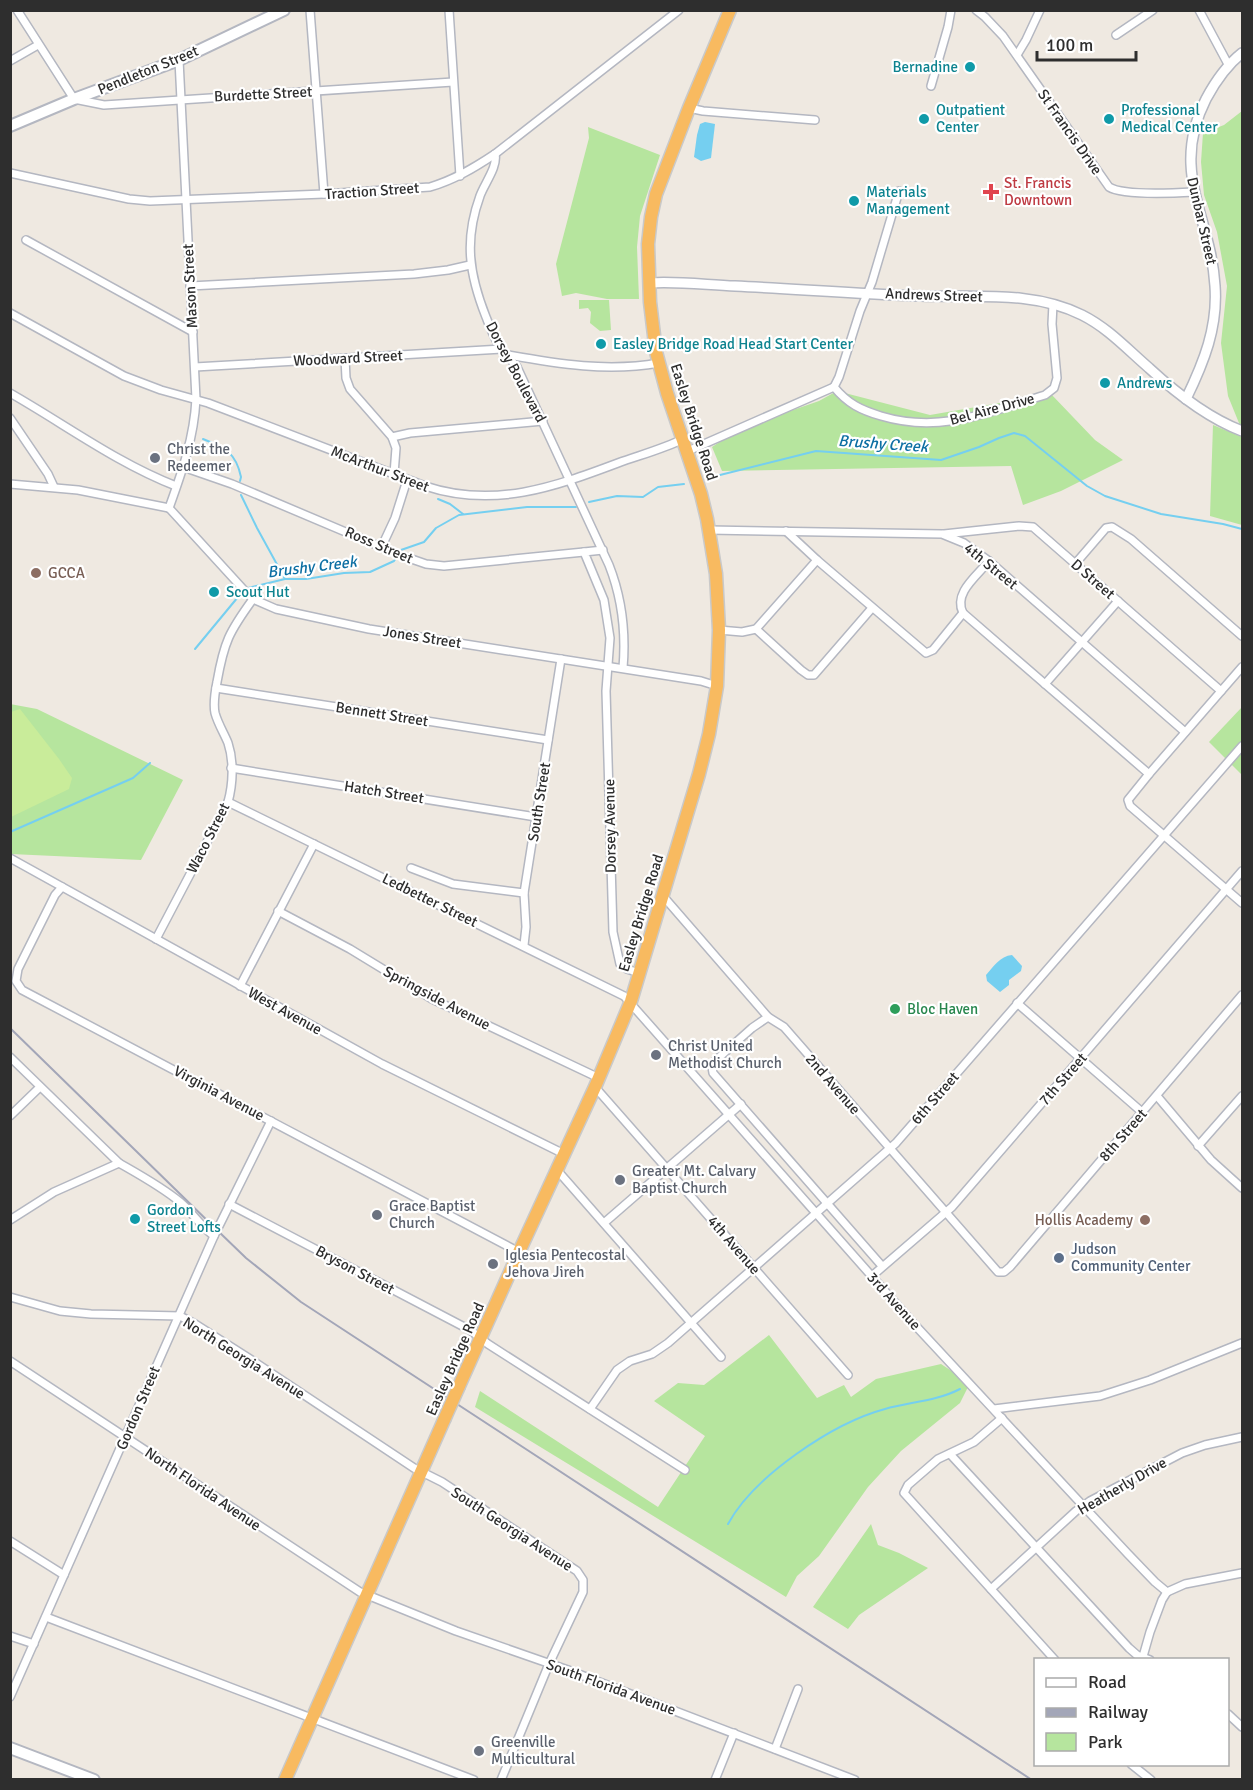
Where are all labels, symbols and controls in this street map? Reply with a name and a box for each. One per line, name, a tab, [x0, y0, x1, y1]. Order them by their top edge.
scale bar	[1037, 24, 1136, 62]
text: 100 m	[1046, 34, 1093, 56]
street label: Pendleton Street	[95, 42, 201, 98]
place label: Bernadine	[893, 58, 958, 76]
marker: Bernadine	[963, 60, 977, 74]
street label: Burdette Street	[213, 82, 313, 106]
street label: St Francis Drive	[1034, 86, 1106, 178]
place label: Outpatient Center	[936, 101, 1005, 136]
place label: Professional Medical Center	[1121, 101, 1218, 136]
marker: Outpatient Center	[917, 112, 931, 126]
marker: Professional Medical Center	[1102, 112, 1116, 126]
place label: St. Francis Downtown	[1004, 174, 1072, 209]
street label: Dunbar Street	[1183, 175, 1221, 267]
street label: Traction Street	[324, 179, 420, 203]
place label: Materials Management	[866, 183, 950, 218]
marker: St. Francis Downtown	[982, 183, 1000, 201]
marker: Materials Management	[847, 194, 861, 208]
street label: Mason Street	[179, 243, 201, 329]
street label: Andrews Street	[885, 284, 983, 306]
street label: Dorsey Boulevard	[482, 318, 550, 426]
place label: Easley Bridge Road Head Start Center	[613, 335, 853, 353]
marker: Easley Bridge Road Head Start Center	[594, 337, 608, 351]
street label: Woodward Street	[293, 346, 403, 370]
street label: Easley Bridge Road	[667, 361, 721, 483]
place label: Andrews	[1117, 374, 1173, 392]
marker: Andrews	[1098, 376, 1112, 390]
street label: Bel Aire Drive	[948, 389, 1036, 429]
water label: Brushy Creek	[837, 431, 930, 457]
place label: Christ the Redeemer	[167, 440, 232, 475]
street label: McArthur Street	[328, 442, 432, 496]
marker: Christ the Redeemer	[148, 451, 162, 465]
street label: Ross Street	[342, 523, 416, 567]
street label: 4th Street	[961, 539, 1021, 593]
water label: Brushy Creek	[266, 551, 360, 582]
street label: D Street	[1067, 555, 1119, 603]
place label: GCCA	[48, 564, 85, 582]
marker: GCCA	[29, 566, 43, 580]
place label: Scout Hut	[226, 583, 289, 601]
marker: Scout Hut	[207, 585, 221, 599]
street label: Jones Street	[381, 622, 463, 652]
street label: Bennett Street	[334, 698, 430, 730]
street label: South Street	[524, 761, 554, 843]
street label: Hatch Street	[343, 777, 425, 807]
street label: Dorsey Avenue	[600, 779, 620, 873]
street label: Waco Street	[183, 800, 233, 876]
street label: Easley Bridge Road	[615, 852, 667, 974]
street label: Ledbetter Street	[379, 869, 481, 931]
street label: Springside Avenue	[380, 962, 494, 1034]
street label: West Avenue	[245, 983, 325, 1039]
place label: Bloc Haven	[907, 1000, 978, 1018]
marker: Bloc Haven	[888, 1002, 902, 1016]
place label: Christ United Methodist Church	[668, 1037, 782, 1072]
marker: Christ United Methodist Church	[649, 1048, 663, 1062]
street label: 7th Street	[1035, 1049, 1091, 1109]
street label: 2nd Avenue	[802, 1050, 864, 1118]
street label: Virginia Avenue	[171, 1062, 267, 1124]
street label: 6th Street	[907, 1068, 963, 1128]
street label: 8th Street	[1095, 1105, 1151, 1165]
place label: Greater Mt. Calvary Baptist Church	[632, 1162, 756, 1197]
marker: Greater Mt. Calvary Baptist Church	[613, 1173, 627, 1187]
place label: Grace Baptist Church	[389, 1197, 475, 1232]
place label: Gordon Street Lofts	[147, 1201, 221, 1236]
marker: Grace Baptist Church	[370, 1208, 384, 1222]
place label: Hollis Academy	[1035, 1211, 1133, 1229]
marker: Gordon Street Lofts	[128, 1212, 142, 1226]
street label: 4th Avenue	[704, 1212, 764, 1278]
marker: Hollis Academy	[1138, 1213, 1152, 1227]
place label: Judson Community Center	[1071, 1240, 1191, 1275]
street label: Bryson Street	[312, 1242, 398, 1298]
place label: Iglesia Pentecostal Jehova Jireh	[505, 1246, 626, 1281]
marker: Judson Community Center	[1052, 1251, 1066, 1265]
marker: Iglesia Pentecostal Jehova Jireh	[486, 1257, 500, 1271]
street label: 3rd Avenue	[863, 1268, 925, 1334]
street label: Easley Bridge Road	[422, 1300, 488, 1418]
street label: North Georgia Avenue	[180, 1313, 308, 1403]
street label: Gordon Street	[112, 1363, 164, 1453]
street label: North Florida Avenue	[142, 1444, 264, 1534]
street label: Heatherly Drive	[1074, 1453, 1170, 1519]
street label: South Georgia Avenue	[448, 1483, 576, 1575]
street label: South Florida Avenue	[544, 1655, 678, 1719]
legend	[1034, 1658, 1229, 1766]
text: Road	[1088, 1671, 1127, 1693]
text: Railway	[1088, 1701, 1149, 1723]
text: Park	[1088, 1731, 1123, 1753]
place label: Greenville Multicultural	[491, 1733, 575, 1768]
marker: Greenville Multicultural	[472, 1744, 486, 1758]

